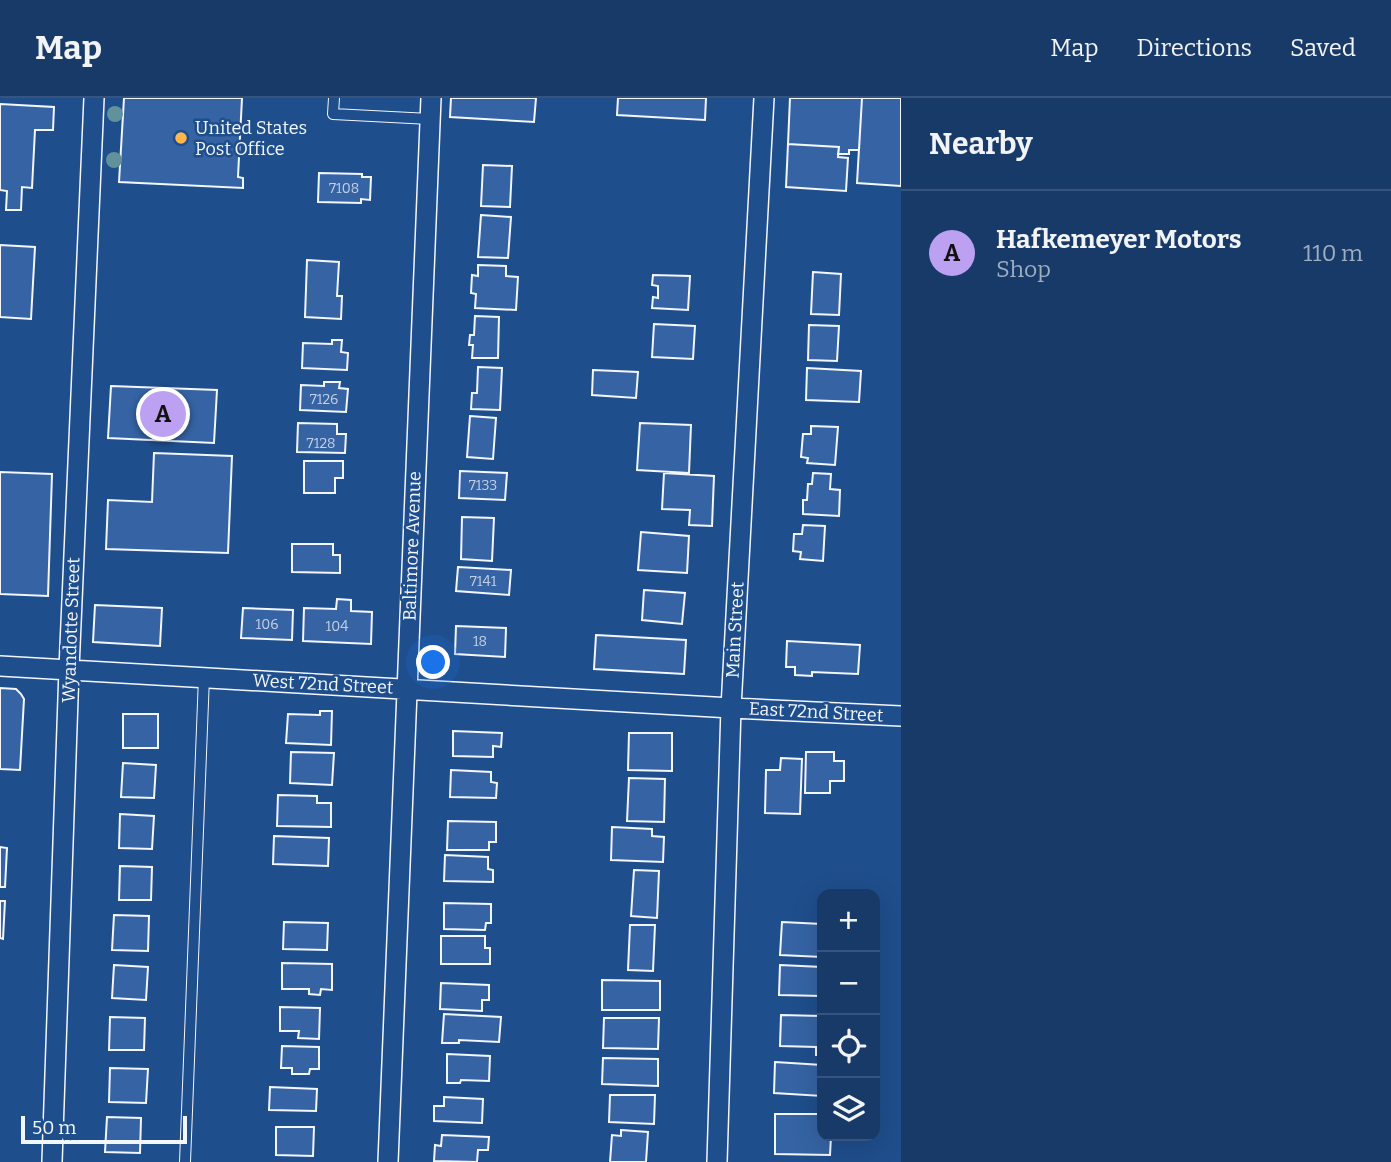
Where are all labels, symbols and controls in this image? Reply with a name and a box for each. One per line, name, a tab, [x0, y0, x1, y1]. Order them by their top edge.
text: Map	[35, 28, 102, 68]
text: Map	[1050, 34, 1099, 62]
text: Directions	[1137, 34, 1252, 62]
text: Saved	[1290, 34, 1356, 62]
place label: United States Post Office	[195, 117, 307, 160]
text: Nearby	[929, 126, 1033, 162]
marker: United States Post Office	[173, 130, 189, 146]
house number: 7108	[329, 180, 359, 197]
text: Hafkemeyer Motors	[996, 224, 1242, 255]
text: A	[944, 239, 960, 267]
text: 110 m	[1303, 239, 1363, 267]
text: Shop	[996, 255, 1051, 283]
pin: A	[140, 388, 186, 440]
house number: 7126	[310, 391, 338, 408]
house number: 7128	[307, 435, 335, 452]
street label: Baltimore Avenue	[398, 471, 426, 621]
house number: 7133	[469, 477, 497, 494]
street label: Wyandotte Street	[57, 556, 85, 703]
house number: 7141	[470, 573, 497, 590]
street label: Main Street	[721, 581, 749, 679]
house number: 106	[256, 616, 278, 633]
house number: 104	[326, 618, 348, 635]
house number: 18	[473, 633, 487, 650]
your location	[416, 645, 450, 679]
street label: West 72nd Street	[252, 669, 394, 699]
street label: East 72nd Street	[748, 697, 884, 727]
map controls	[817, 889, 880, 1141]
button: +	[817, 889, 880, 952]
button: −	[817, 952, 880, 1015]
button: locate	[817, 1015, 880, 1078]
button: layers	[817, 1078, 880, 1141]
scale bar	[21, 1113, 187, 1145]
text: 50 m	[32, 1116, 76, 1139]

